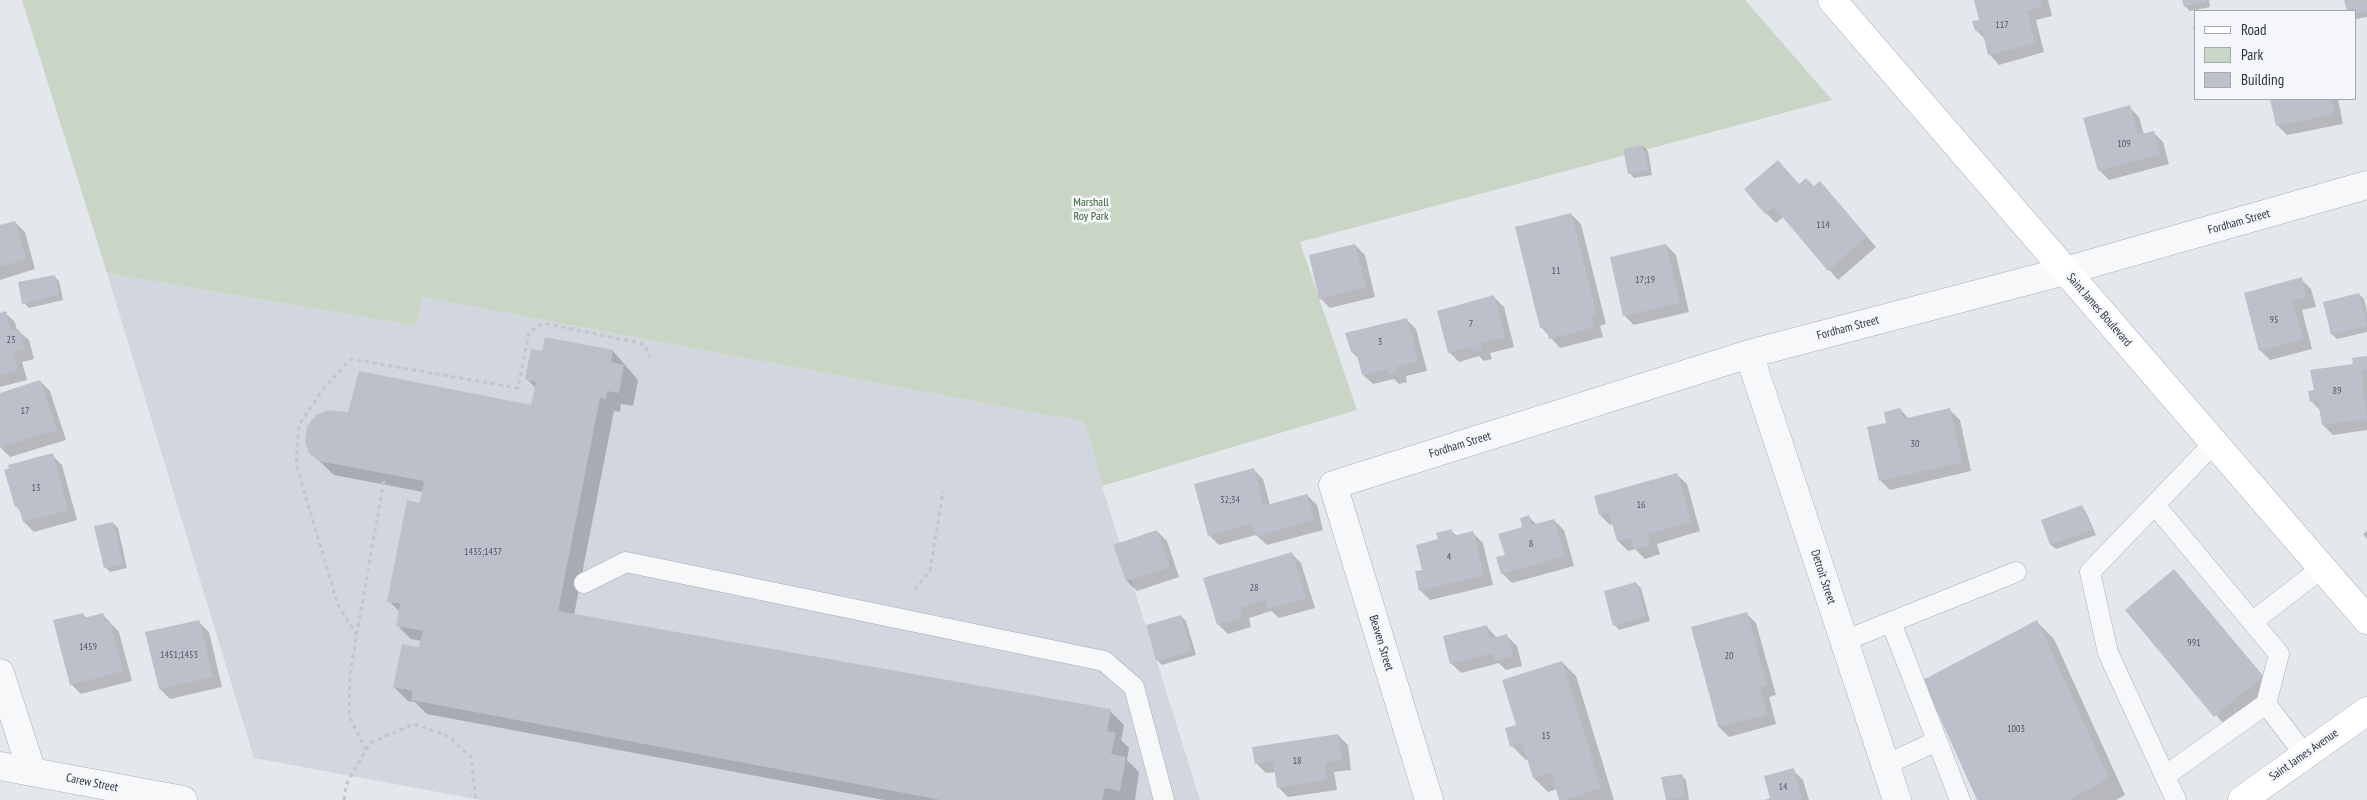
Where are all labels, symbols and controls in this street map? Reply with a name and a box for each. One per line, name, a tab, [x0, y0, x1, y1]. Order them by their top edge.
legend	[2194, 10, 2357, 100]
house number: 117	[1995, 19, 2009, 31]
text: Road	[2241, 20, 2267, 39]
text: Park	[2241, 45, 2263, 64]
text: Building	[2241, 70, 2284, 89]
house number: 109	[2117, 138, 2131, 150]
park label: Marshall Roy Park	[1073, 196, 1109, 224]
street label: Fordham Street	[2206, 206, 2272, 238]
house number: 114	[1816, 219, 1830, 231]
house number: 11	[1552, 265, 1560, 277]
street label: Saint James Boulevard	[2063, 270, 2135, 350]
house number: 17;19	[1635, 274, 1655, 286]
street label: Fordham Street	[1815, 313, 1881, 343]
house number: 95	[2270, 314, 2278, 326]
house number: 7	[1469, 318, 1473, 330]
house number: 23	[7, 334, 15, 346]
house number: 3	[1378, 336, 1382, 348]
house number: 89	[2333, 385, 2341, 397]
house number: 17	[21, 405, 29, 417]
street label: Fordham Street	[1427, 429, 1493, 461]
house number: 30	[1911, 438, 1919, 450]
house number: 13	[32, 482, 40, 494]
house number: 32;34	[1220, 494, 1240, 506]
house number: 16	[1637, 499, 1645, 511]
house number: 8	[1529, 538, 1533, 550]
house number: 1435;1437	[464, 546, 502, 558]
street label: Detroit Street	[1807, 548, 1839, 606]
house number: 4	[1447, 551, 1451, 563]
house number: 28	[1250, 582, 1258, 594]
street label: Beaven Street	[1366, 613, 1396, 673]
house number: 991	[2187, 637, 2201, 649]
house number: 1459	[79, 641, 97, 653]
house number: 1451;1453	[160, 649, 198, 661]
house number: 20	[1725, 650, 1733, 662]
house number: 1003	[2007, 723, 2025, 735]
street label: Saint James Avenue	[2267, 726, 2341, 784]
house number: 15	[1542, 730, 1550, 742]
house number: 18	[1293, 755, 1301, 767]
street label: Carew Street	[65, 771, 119, 795]
house number: 14	[1779, 781, 1787, 793]

